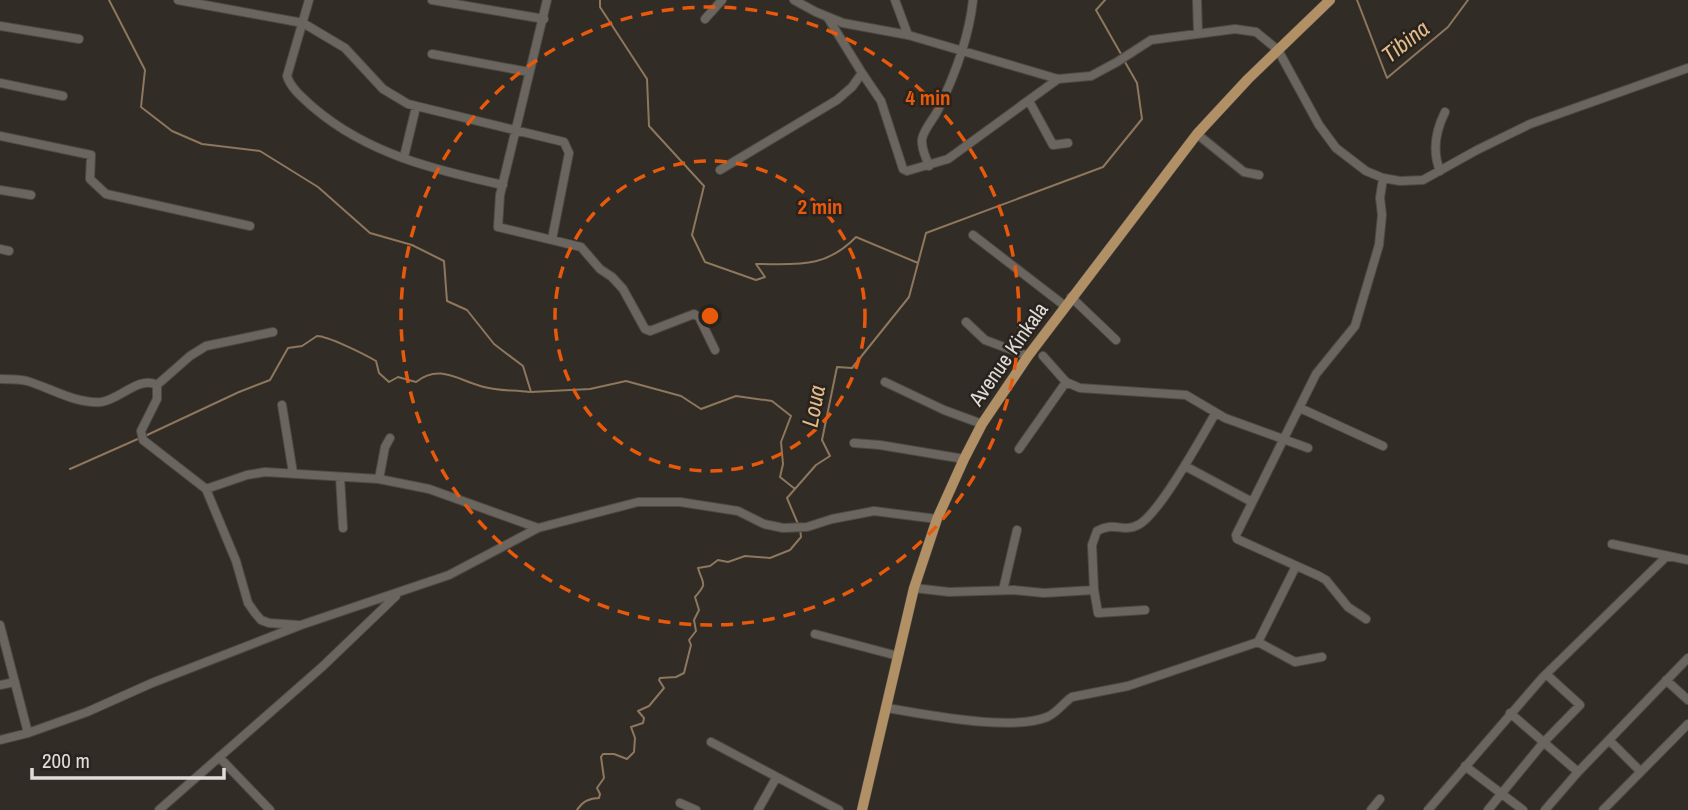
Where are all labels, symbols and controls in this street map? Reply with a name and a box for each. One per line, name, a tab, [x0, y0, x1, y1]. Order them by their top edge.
water label: Tibina	[1375, 13, 1435, 69]
text: 4 min	[906, 83, 950, 112]
text: 2 min	[798, 192, 842, 221]
street label: Avenue Kinkala	[961, 296, 1055, 412]
centre of rings	[698, 304, 722, 328]
water label: Loua	[794, 382, 832, 430]
scale bar	[32, 736, 224, 780]
text: 200 m	[42, 746, 90, 775]

